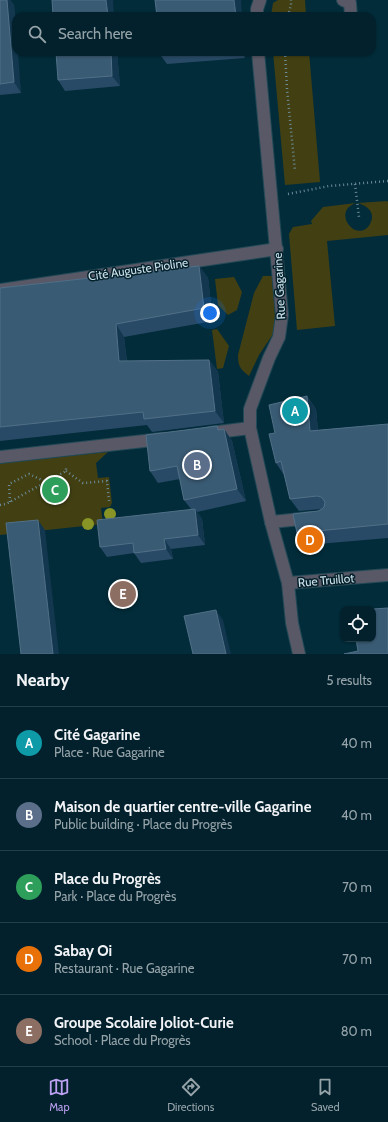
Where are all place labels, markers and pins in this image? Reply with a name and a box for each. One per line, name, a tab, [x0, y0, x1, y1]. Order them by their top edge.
pin: A	[282, 396, 308, 426]
pin: B	[184, 450, 210, 480]
pin: C	[42, 475, 68, 505]
pin: D	[297, 525, 323, 555]
pin: E	[110, 579, 136, 609]

